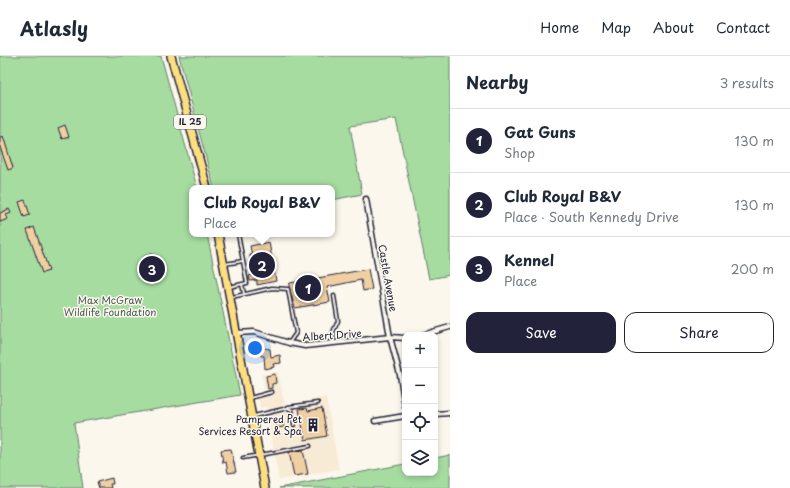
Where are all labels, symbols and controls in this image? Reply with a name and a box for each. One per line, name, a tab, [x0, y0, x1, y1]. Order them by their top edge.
text: Atlasly	[20, 14, 88, 42]
text: Home	[540, 17, 579, 38]
text: Map	[601, 17, 631, 38]
text: About	[653, 17, 694, 38]
text: Contact	[716, 17, 770, 38]
text: Nearby	[466, 69, 528, 95]
text: 3 results	[720, 73, 774, 92]
road number: IL 25	[174, 115, 206, 129]
text: Gat Guns	[504, 120, 576, 143]
text: 1	[476, 131, 482, 150]
text: 130 m	[735, 131, 774, 150]
text: Shop	[504, 143, 535, 162]
text: Club Royal B&V	[504, 184, 621, 207]
popup	[189, 185, 335, 237]
text: Club Royal B&V	[203, 190, 321, 213]
text: 2	[474, 195, 484, 214]
text: 130 m	[735, 195, 774, 214]
text: Place · South Kennedy Drive	[504, 207, 679, 226]
text: Place	[203, 213, 237, 232]
street label: Castle Avenue	[375, 243, 402, 313]
text: Kennel	[504, 248, 554, 271]
pin: 2	[249, 250, 275, 280]
pin: 3	[139, 254, 165, 284]
text: 3	[475, 259, 483, 278]
text: 200 m	[731, 259, 774, 278]
text: Place	[504, 271, 537, 290]
pin: 1	[295, 273, 321, 303]
park label: Max McGraw Wildlife Foundation	[64, 292, 156, 319]
button: Save	[466, 312, 616, 353]
button: Share	[624, 312, 774, 353]
street label: Albert Drive	[302, 325, 362, 344]
map controls	[402, 332, 438, 476]
button: +	[402, 332, 438, 368]
your location	[245, 338, 265, 358]
button: −	[402, 368, 438, 404]
button: locate	[402, 404, 438, 440]
place label: Pampered Pet Services Resort & Spa	[198, 411, 303, 438]
building icon: Pampered Pet Services Resort & Spa	[305, 417, 321, 433]
button: layers	[402, 440, 438, 476]

